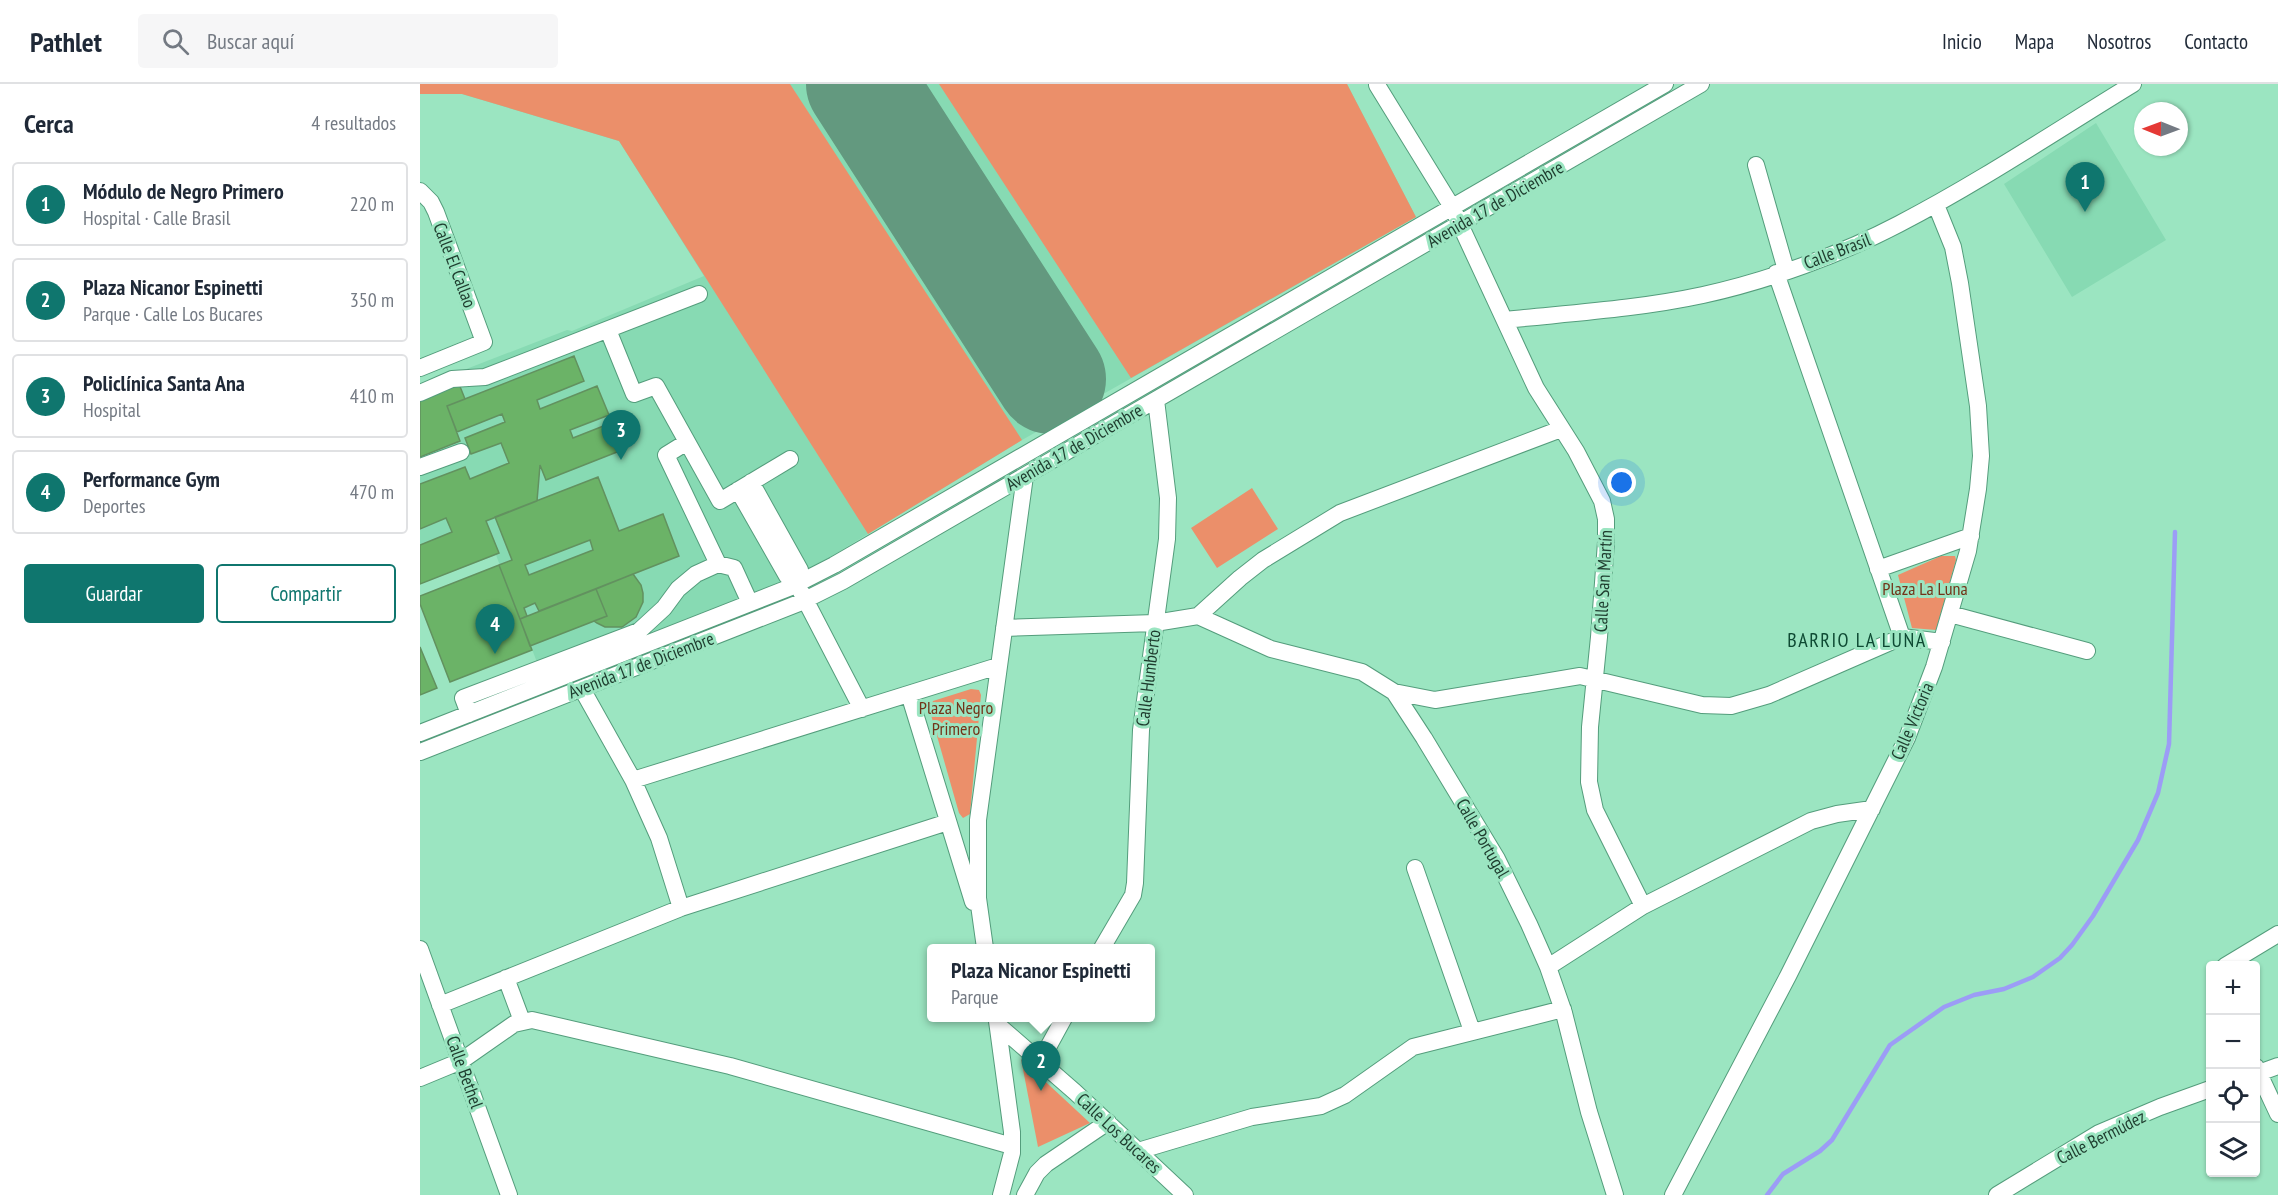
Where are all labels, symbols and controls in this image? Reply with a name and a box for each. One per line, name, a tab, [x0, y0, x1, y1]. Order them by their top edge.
search box	[138, 14, 558, 68]
text: Pathlet	[30, 23, 102, 60]
icon: search	[159, 25, 192, 58]
text: Buscar aquí	[207, 27, 294, 55]
text: Inicio	[1942, 28, 1982, 55]
text: Mapa	[2015, 28, 2054, 55]
text: Nosotros	[2087, 28, 2151, 55]
text: Contacto	[2184, 28, 2248, 55]
north arrow	[2134, 102, 2188, 156]
text: Cerca	[24, 107, 74, 140]
text: 4 resultados	[311, 110, 396, 136]
street label: Avenida 17 de Diciembre	[1422, 155, 1568, 253]
pin: 1	[2066, 162, 2104, 212]
text: Módulo de Negro Primero	[83, 177, 284, 205]
text: 1	[41, 191, 50, 217]
text: 220 m	[350, 191, 394, 217]
text: Hospital · Calle Brasil	[83, 205, 230, 231]
street label: Calle El Callao	[428, 219, 482, 311]
street label: Calle Brasil	[1800, 227, 1874, 274]
text: Plaza Nicanor Espinetti	[83, 273, 263, 301]
text: 2	[41, 287, 50, 313]
text: 350 m	[350, 287, 394, 313]
text: Parque · Calle Los Bucares	[83, 301, 263, 327]
text: Policlínica Santa Ana	[83, 369, 245, 397]
text: 3	[41, 383, 50, 409]
text: 410 m	[350, 383, 394, 409]
text: Hospital	[83, 397, 140, 423]
street label: Avenida 17 de Diciembre	[1001, 398, 1147, 496]
pin: 3	[602, 410, 640, 460]
text: Performance Gym	[83, 465, 220, 493]
your location	[1607, 468, 1636, 497]
text: 4	[41, 479, 50, 505]
text: 470 m	[350, 479, 394, 505]
text: Deportes	[83, 493, 145, 519]
street label: Calle San Martín	[1589, 529, 1617, 633]
button: Guardar	[24, 564, 204, 623]
button: Compartir	[216, 564, 396, 623]
park label: Plaza La Luna	[1882, 577, 1968, 600]
pin: 4	[476, 604, 514, 654]
street label: Avenida 17 de Diciembre	[565, 627, 717, 703]
district label: BARRIO LA LUNA	[1787, 627, 1927, 653]
street label: Calle Humberto	[1131, 628, 1165, 728]
street label: Calle Victoria	[1885, 679, 1939, 763]
park label: Plaza Negro Primero	[919, 696, 993, 740]
street label: Calle Portugal	[1451, 794, 1515, 882]
popup	[927, 944, 1155, 1022]
text: Plaza Nicanor Espinetti	[951, 956, 1131, 984]
map controls	[2206, 961, 2260, 1177]
button: +	[2206, 961, 2260, 1015]
text: Parque	[951, 984, 999, 1010]
button: −	[2206, 1015, 2260, 1069]
street label: Calle Bethel	[441, 1033, 489, 1112]
pin: 2	[1022, 1042, 1060, 1091]
button: locate	[2206, 1069, 2260, 1123]
street label: Calle Los Bucares	[1072, 1088, 1166, 1178]
street label: Calle Bermúdez	[2053, 1105, 2149, 1169]
button: layers	[2206, 1123, 2260, 1177]

